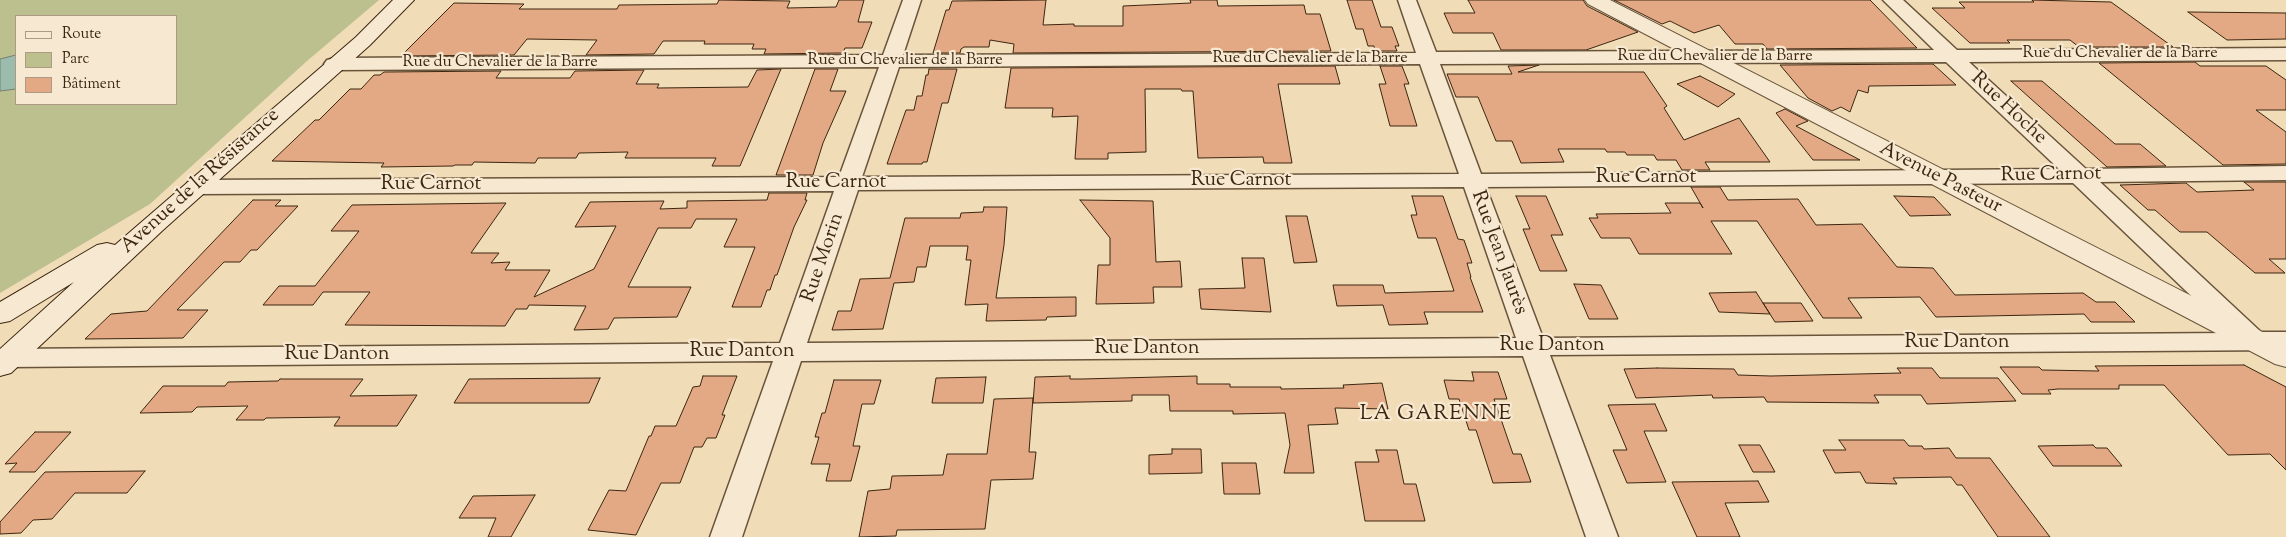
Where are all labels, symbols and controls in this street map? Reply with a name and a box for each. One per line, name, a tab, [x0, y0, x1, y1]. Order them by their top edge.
legend	[15, 15, 178, 105]
text: Route	[62, 24, 101, 45]
street label: Rue du Chevalier de la Barre	[2022, 44, 2218, 64]
street label: Rue du Chevalier de la Barre	[1617, 47, 1813, 67]
text: Parc	[62, 49, 89, 70]
street label: Rue du Chevalier de la Barre	[1212, 49, 1408, 69]
street label: Rue du Chevalier de la Barre	[807, 51, 1003, 71]
street label: Rue du Chevalier de la Barre	[402, 53, 598, 73]
street label: Rue Hoche	[1965, 68, 2051, 150]
text: Bâtiment	[62, 74, 121, 95]
street label: Avenue de la Résistance	[117, 104, 285, 260]
street label: Avenue Pasteur	[1875, 138, 2005, 220]
street label: Rue Carnot	[2001, 163, 2101, 189]
street label: Rue Carnot	[1596, 167, 1696, 191]
street label: Rue Carnot	[1191, 170, 1291, 194]
street label: Rue Carnot	[786, 172, 886, 196]
street label: Rue Carnot	[381, 174, 481, 198]
street label: Rue Jean Jaurès	[1464, 188, 1532, 318]
street label: Rue Morin	[798, 210, 850, 306]
street label: Rue Danton	[1904, 332, 2010, 356]
street label: Rue Danton	[1499, 335, 1605, 359]
street label: Rue Danton	[1094, 338, 1200, 362]
street label: Rue Danton	[689, 341, 795, 365]
street label: Rue Danton	[284, 344, 390, 368]
district label: LA GARENNE	[1359, 402, 1513, 428]

